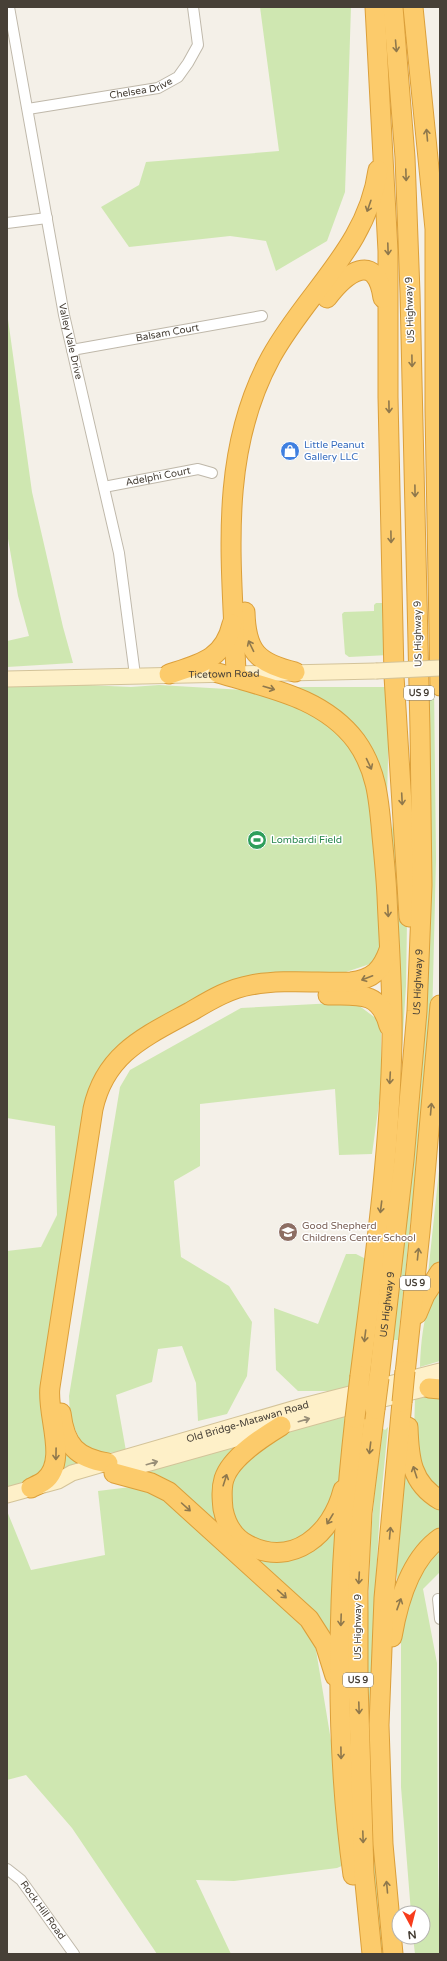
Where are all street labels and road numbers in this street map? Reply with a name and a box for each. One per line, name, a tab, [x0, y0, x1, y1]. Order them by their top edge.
street label: Chelsea Drive	[109, 75, 175, 102]
street label: US Highway 9	[403, 277, 417, 343]
street label: Valley Vale Drive	[56, 302, 85, 381]
street label: Balsam Court	[135, 321, 200, 344]
street label: Adelphi Court	[124, 465, 192, 489]
street label: US Highway 9	[411, 601, 425, 667]
street label: Ticetown Road	[188, 668, 260, 681]
road number: US 9	[404, 686, 434, 700]
street label: US Highway 9	[411, 949, 425, 1016]
street label: US Highway 9	[378, 1271, 397, 1338]
road number: US 9	[400, 1276, 430, 1290]
street label: Old Bridge-Matawan Road	[185, 1399, 310, 1445]
street label: US Highway 9	[352, 1594, 364, 1660]
road number: US 9	[343, 1673, 373, 1687]
street label: Rock Hill Road	[18, 1879, 68, 1942]

